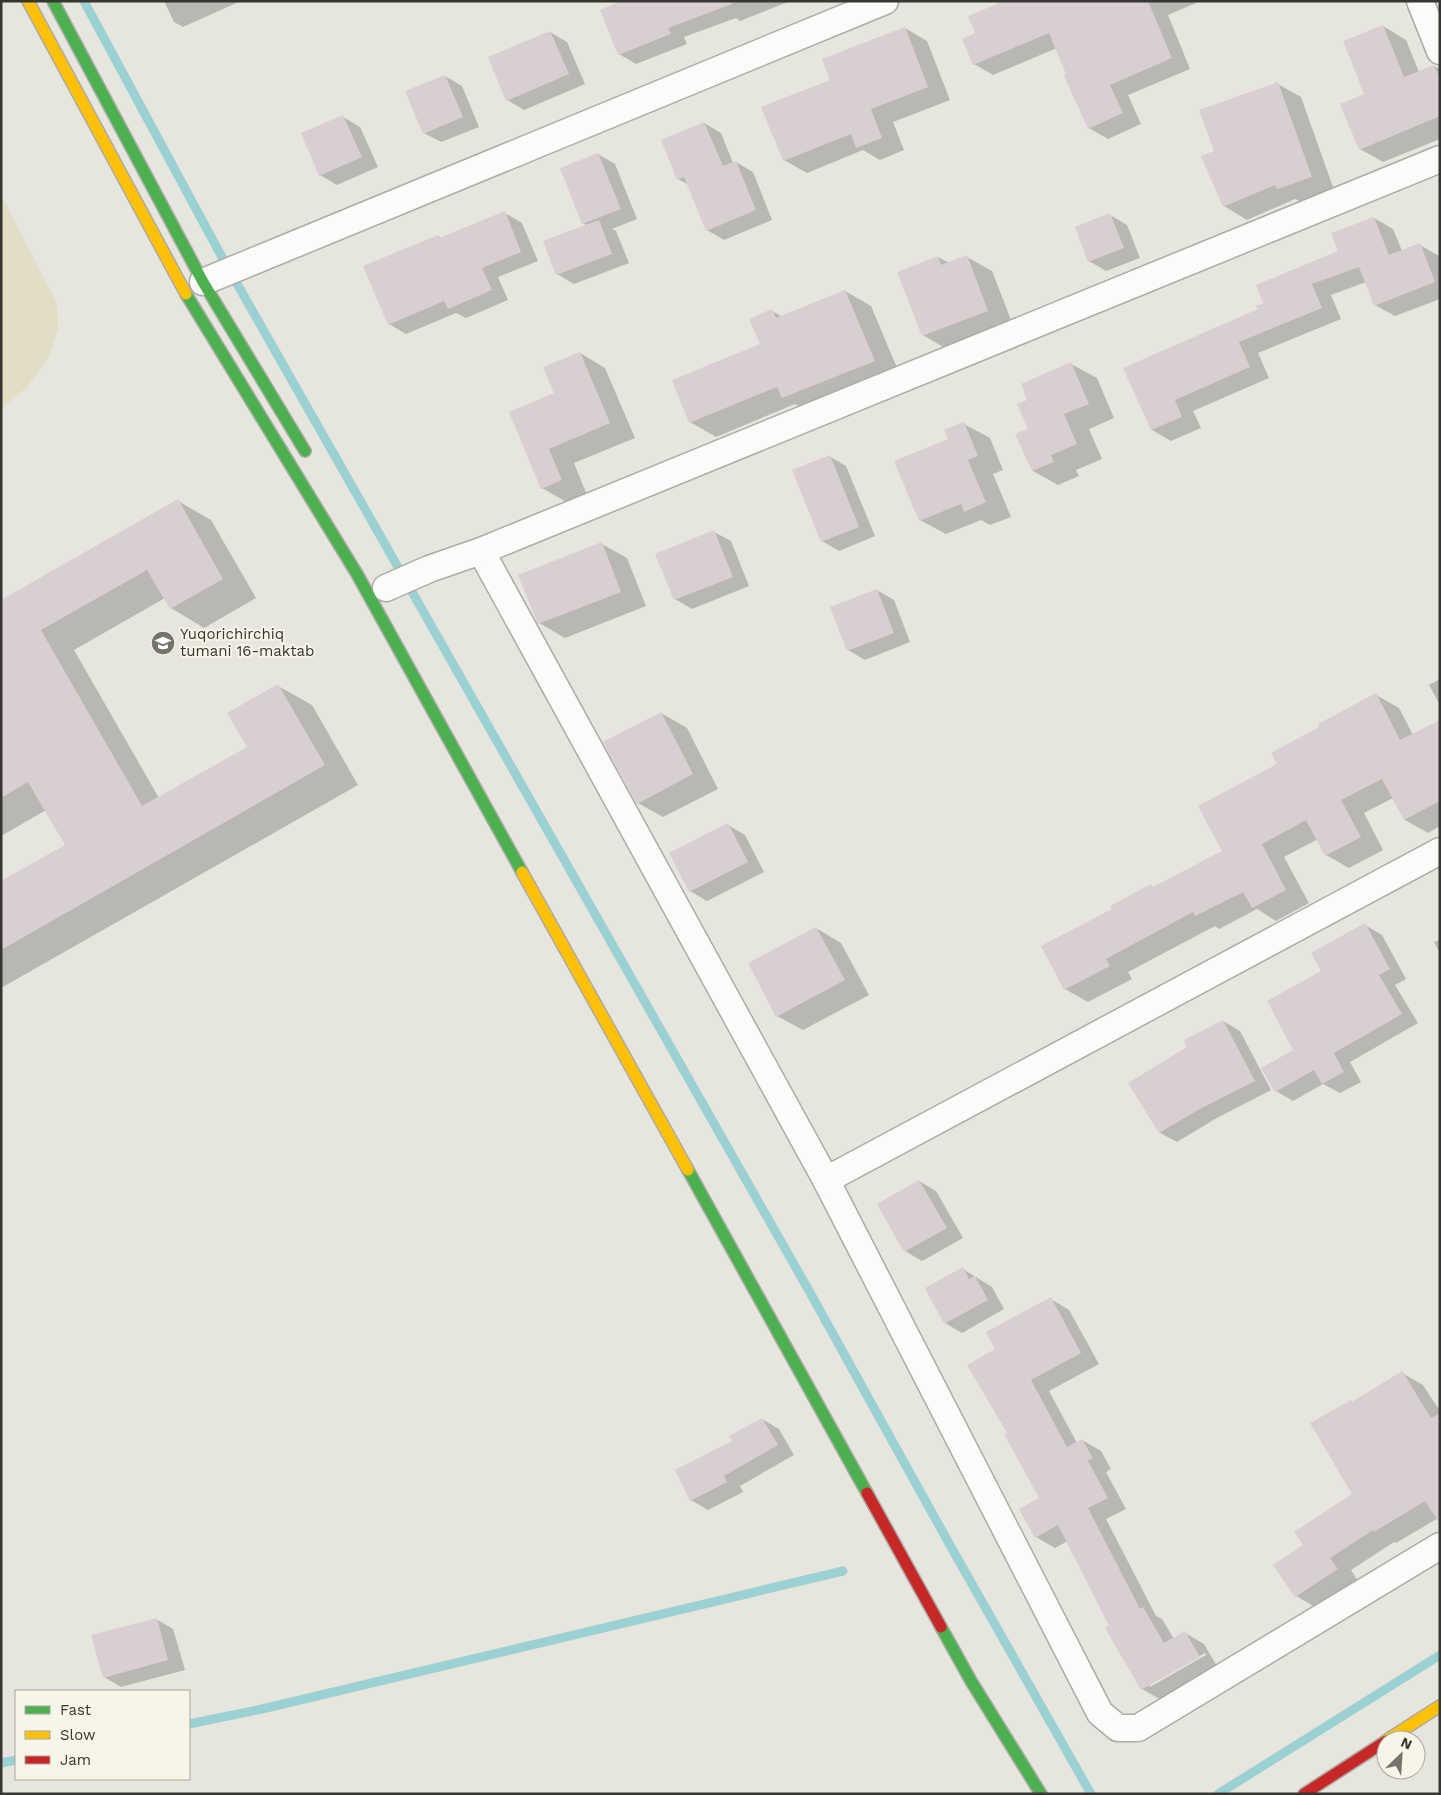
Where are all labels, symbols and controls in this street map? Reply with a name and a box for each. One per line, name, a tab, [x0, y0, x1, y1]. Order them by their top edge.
place label: Yuqorichirchiq tumani 16-maktab	[180, 625, 315, 660]
school or university icon: Yuqorichirchiq tumani 16-maktab	[150, 630, 176, 656]
legend	[15, 1690, 190, 1780]
text: Fast	[60, 1701, 92, 1719]
text: Slow	[60, 1726, 96, 1744]
north arrow	[1376, 1730, 1426, 1780]
text: N	[1398, 1734, 1415, 1753]
text: Jam	[60, 1751, 91, 1769]

